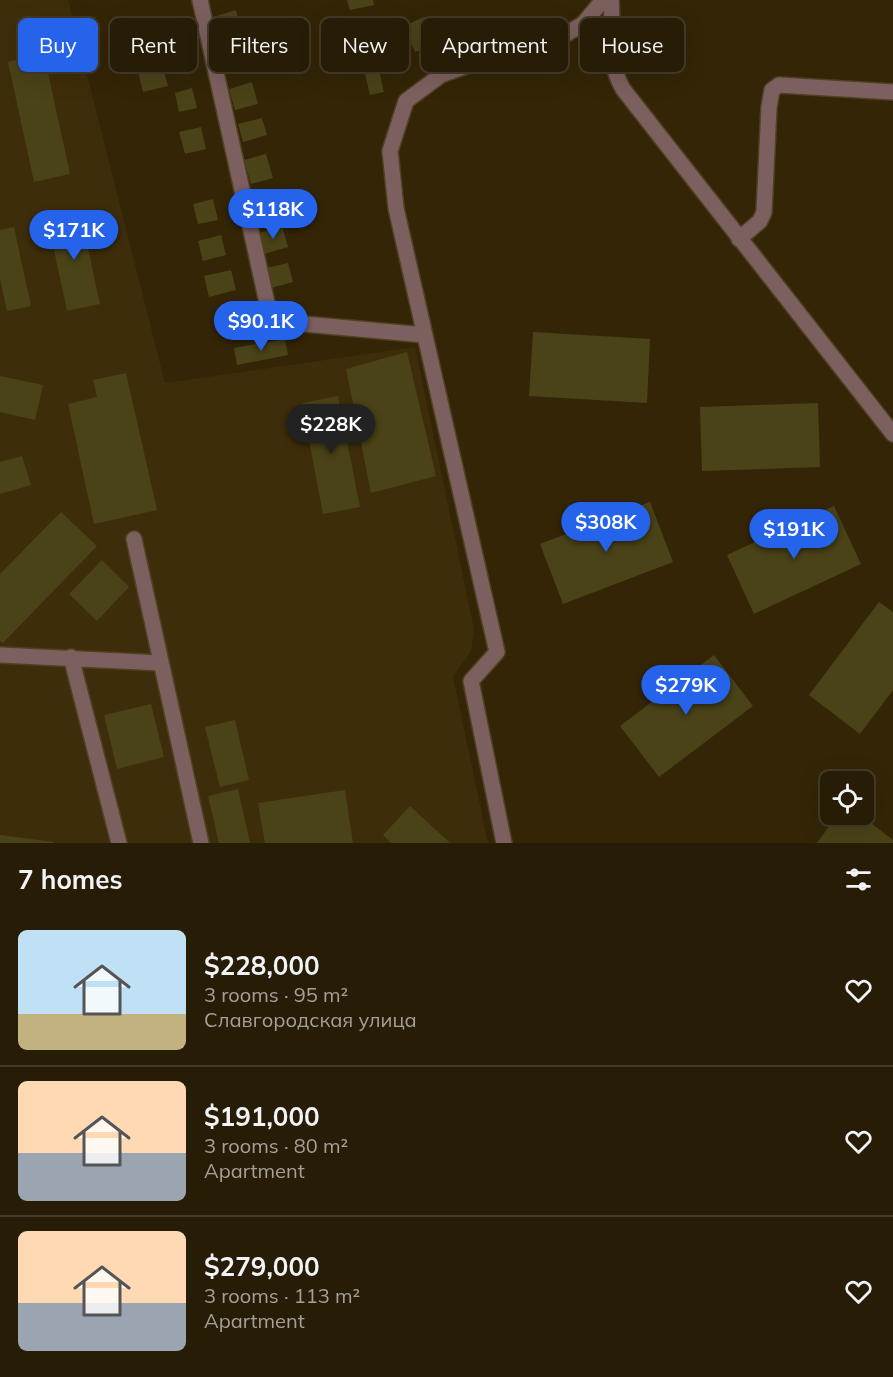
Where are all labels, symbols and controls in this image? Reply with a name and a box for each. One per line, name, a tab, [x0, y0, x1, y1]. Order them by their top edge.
chip: Buy	[18, 18, 98, 72]
chip: Rent	[110, 18, 197, 72]
chip: Filters	[209, 18, 309, 72]
chip: New	[321, 18, 409, 72]
chip: Apartment	[421, 18, 568, 72]
chip: House	[580, 18, 684, 72]
pin: $118K	[231, 189, 315, 240]
text: $118K	[242, 196, 304, 221]
pin: $171K	[32, 210, 116, 261]
text: $171K	[43, 217, 105, 242]
pin: $90.1K	[212, 301, 310, 352]
text: $90.1K	[228, 308, 294, 333]
pin: $228K	[289, 404, 373, 455]
text: $228K	[300, 411, 362, 436]
pin: $308K	[564, 502, 648, 553]
text: $308K	[575, 509, 637, 534]
pin: $191K	[752, 509, 836, 560]
text: $191K	[763, 516, 825, 541]
pin: $279K	[644, 665, 728, 716]
text: $279K	[655, 672, 717, 697]
map controls	[820, 771, 874, 825]
button: locate	[820, 771, 874, 825]
text: 7 homes	[18, 863, 122, 896]
icon: filters	[842, 863, 875, 896]
text: $228,000	[204, 949, 320, 982]
icon: home	[66, 954, 138, 1026]
icon: heart	[842, 974, 875, 1007]
text: 3 rooms · 95 m²	[204, 982, 348, 1007]
text: Славгородская улица	[204, 1007, 417, 1032]
text: $191,000	[204, 1100, 320, 1133]
icon: home	[66, 1105, 138, 1177]
icon: heart	[842, 1125, 875, 1158]
text: 3 rooms · 80 m²	[204, 1133, 348, 1158]
text: Apartment	[204, 1158, 305, 1183]
text: $279,000	[204, 1250, 320, 1283]
icon: home	[66, 1255, 138, 1327]
icon: heart	[842, 1275, 875, 1308]
text: 3 rooms · 113 m²	[204, 1283, 360, 1308]
text: Apartment	[204, 1308, 305, 1333]

